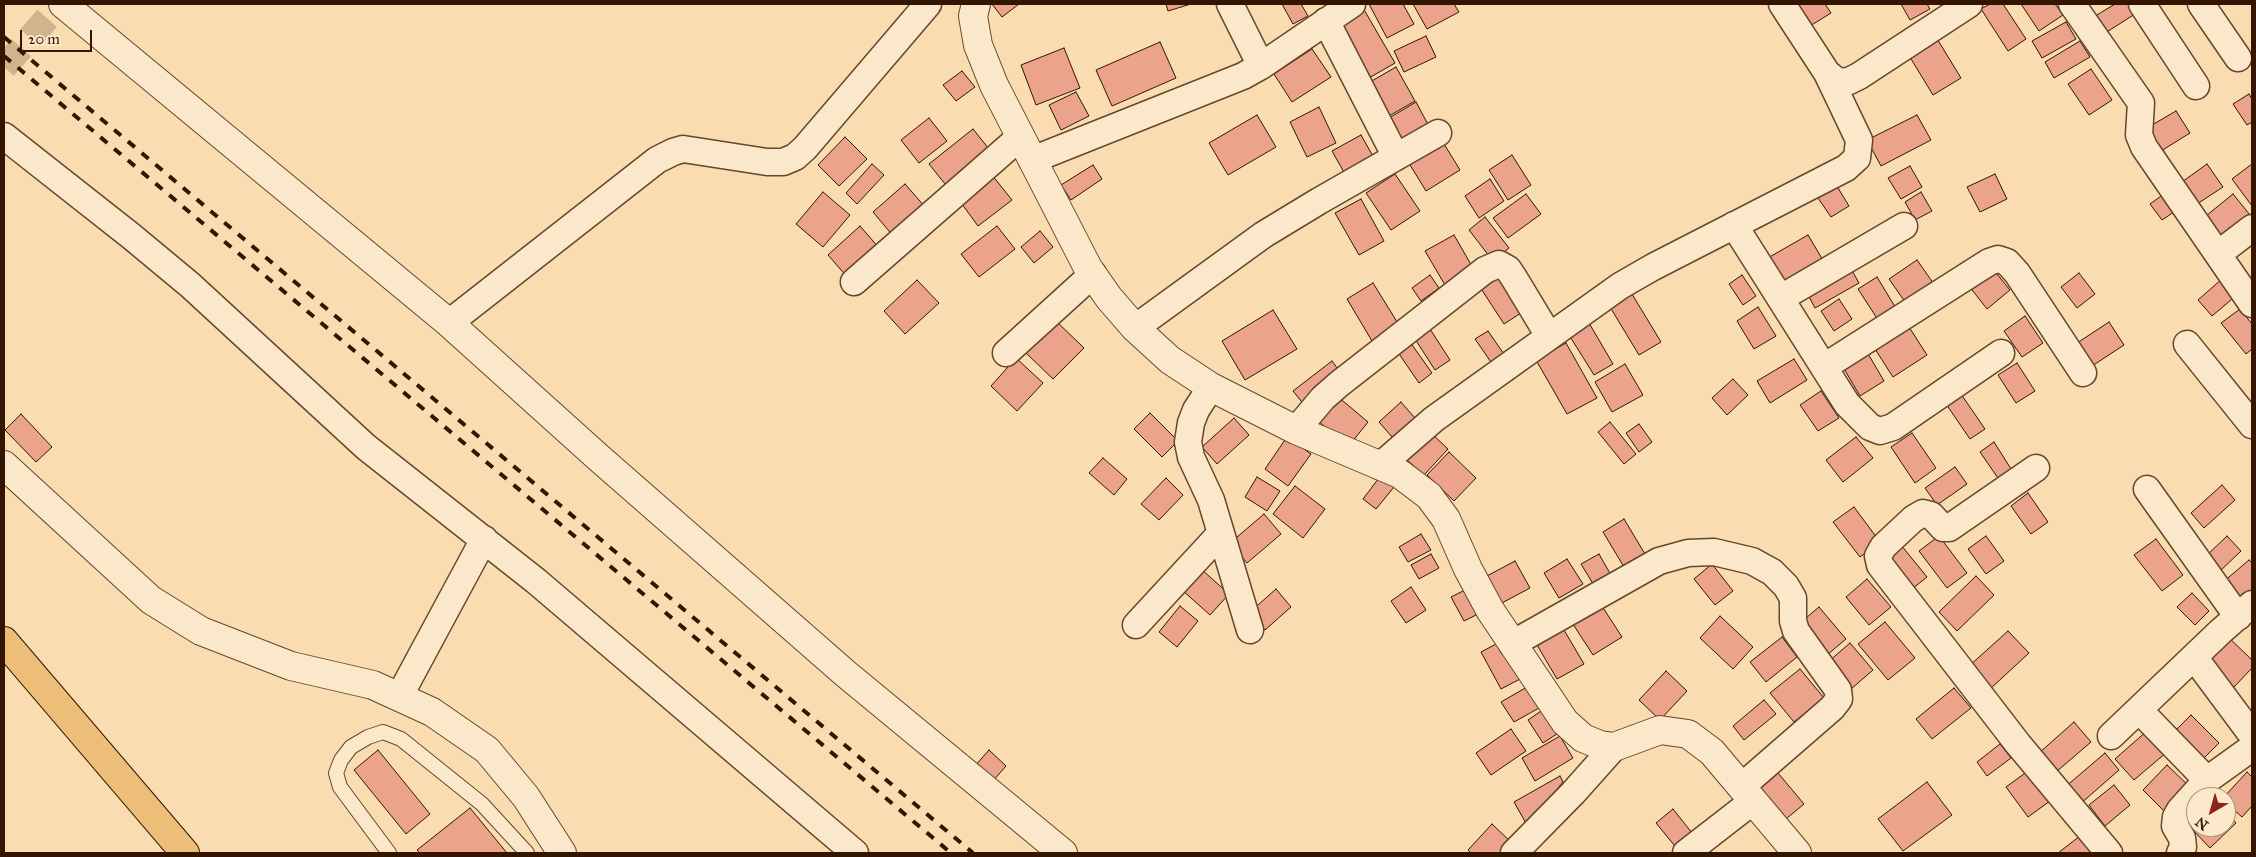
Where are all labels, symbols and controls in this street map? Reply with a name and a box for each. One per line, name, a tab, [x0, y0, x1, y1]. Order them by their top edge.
scale bar	[22, 20, 95, 52]
text: 20 m	[28, 30, 60, 48]
north arrow	[2186, 787, 2236, 837]
text: N	[2192, 813, 2212, 834]

